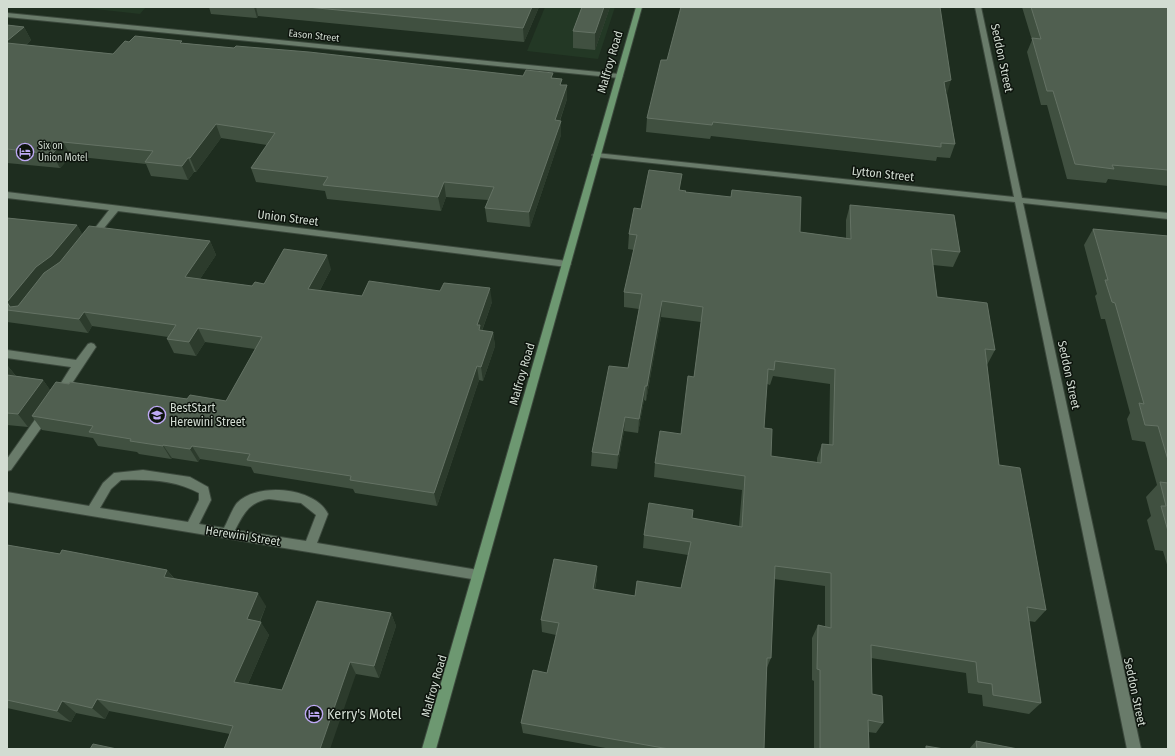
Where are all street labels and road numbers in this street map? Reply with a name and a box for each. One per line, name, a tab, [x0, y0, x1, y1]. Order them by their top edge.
street label: Seddon Street	[988, 22, 1016, 94]
street label: Eason Street	[288, 27, 341, 45]
street label: Malfroy Road	[594, 29, 626, 95]
street label: Lytton Street	[851, 164, 915, 184]
street label: Union Street	[257, 207, 319, 229]
street label: Seddon Street	[1055, 339, 1083, 411]
street label: Malfroy Road	[506, 341, 538, 407]
street label: Herewini Street	[205, 523, 281, 549]
street label: Malfroy Road	[418, 653, 450, 719]
street label: Seddon Street	[1121, 656, 1149, 728]

